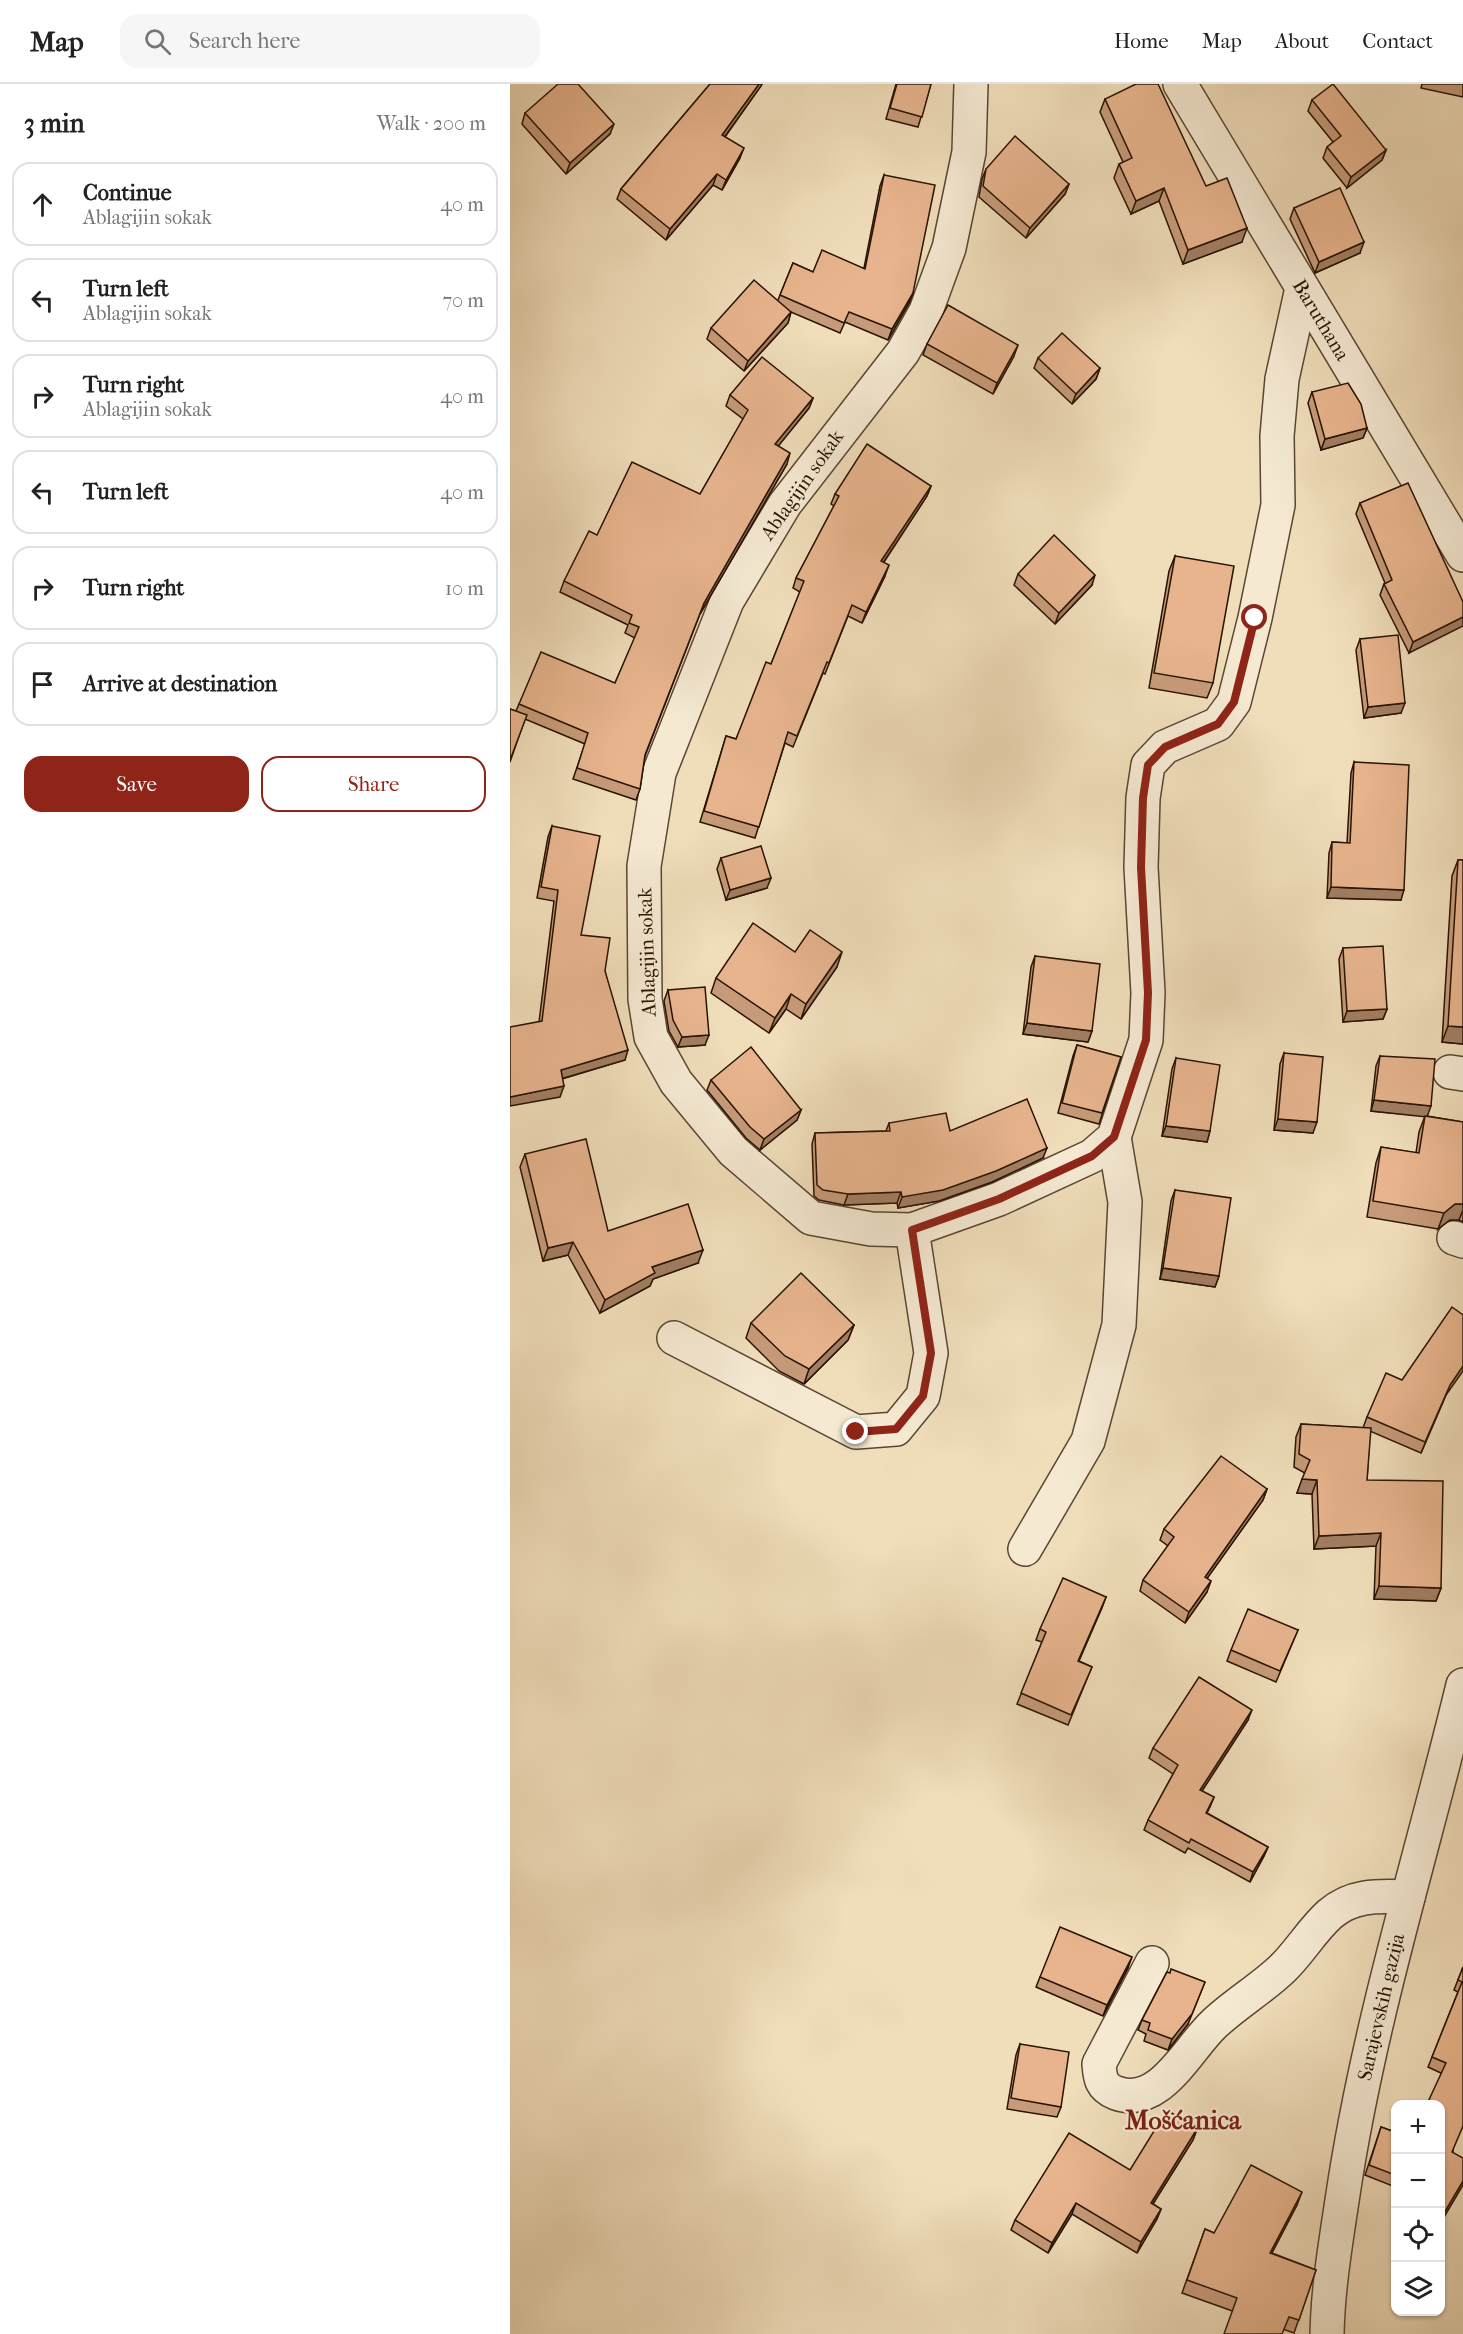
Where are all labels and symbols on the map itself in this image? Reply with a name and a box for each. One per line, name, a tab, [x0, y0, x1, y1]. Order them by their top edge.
street label: Baruthana	[1288, 275, 1355, 365]
street label: Ablagijin sokak	[755, 425, 849, 545]
route start	[1241, 604, 1267, 630]
street label: Ablagijin sokak	[633, 887, 661, 1018]
route end	[842, 1418, 868, 1444]
street label: Sarajevskih gazija	[1353, 1930, 1409, 2083]
district label: Mošćanica	[1125, 2105, 1242, 2136]

